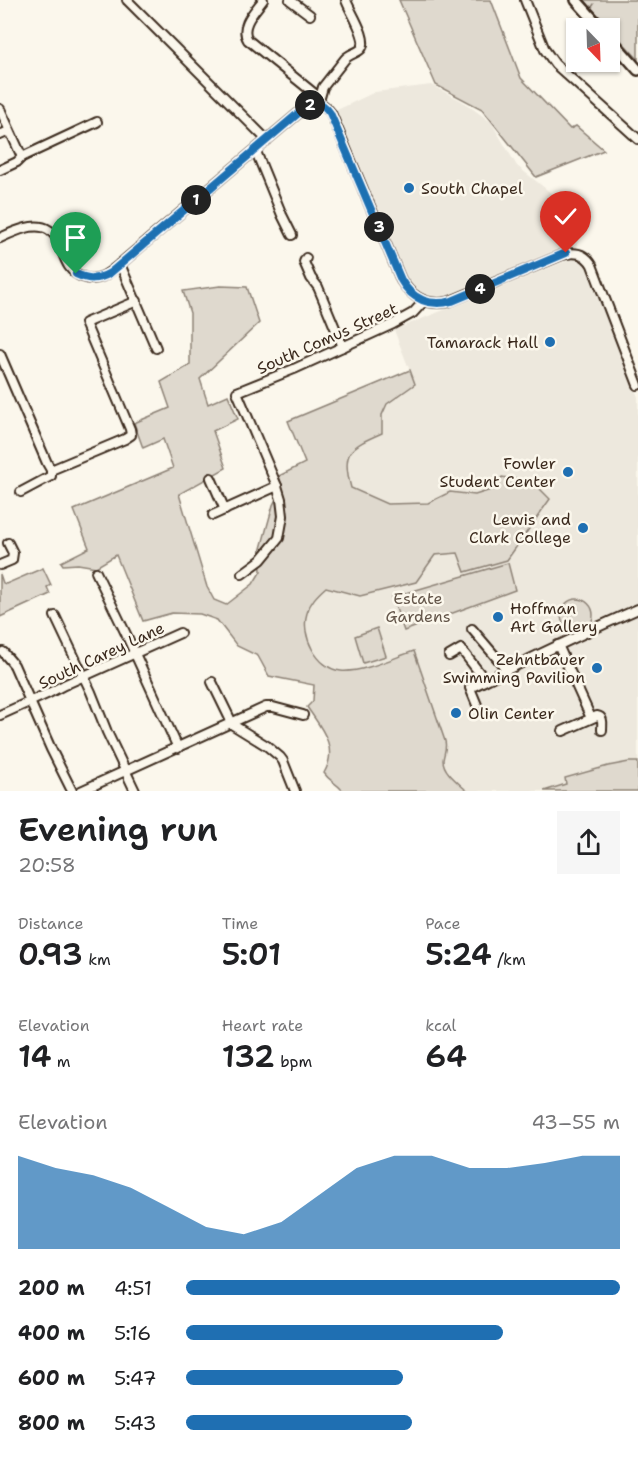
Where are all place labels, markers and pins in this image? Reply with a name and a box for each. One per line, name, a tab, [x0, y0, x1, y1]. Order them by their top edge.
pin: 2	[295, 90, 325, 120]
place label: South Chapel	[421, 178, 523, 199]
marker: South Chapel	[402, 181, 416, 195]
pin: 1	[181, 185, 211, 215]
pin	[540, 191, 591, 253]
pin	[50, 212, 101, 274]
pin: 3	[364, 212, 394, 242]
pin: 4	[465, 274, 495, 304]
place label: Tamarack Hall	[427, 332, 538, 353]
marker: Tamarack Hall	[543, 335, 557, 349]
place label: Fowler Student Center	[439, 453, 556, 492]
marker: Fowler Student Center	[561, 465, 575, 479]
place label: Lewis and Clark College	[469, 509, 571, 548]
marker: Lewis and Clark College	[576, 521, 590, 535]
place label: Hoffman Art Gallery	[510, 598, 597, 637]
marker: Hoffman Art Gallery	[491, 610, 505, 624]
place label: Zehntbauer Swimming Pavilion	[443, 649, 585, 688]
marker: Zehntbauer Swimming Pavilion	[590, 661, 604, 675]
place label: Olin Center	[468, 703, 555, 724]
marker: Olin Center	[449, 706, 463, 720]

